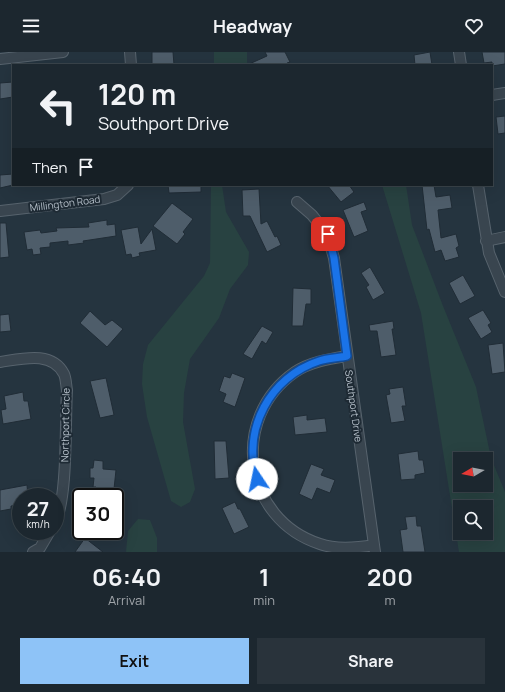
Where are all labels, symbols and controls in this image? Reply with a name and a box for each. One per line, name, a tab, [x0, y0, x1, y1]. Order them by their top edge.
text: Headway	[213, 14, 292, 38]
icon: menu	[20, 15, 42, 37]
icon: heart	[463, 15, 485, 37]
text: 120 m	[98, 75, 176, 113]
icon: left	[32, 80, 84, 132]
text: Southport Drive	[98, 111, 229, 135]
icon: arrive	[75, 156, 97, 178]
text: Then	[32, 157, 67, 178]
street label: Millington Road	[29, 192, 101, 214]
pin	[311, 217, 345, 251]
icon: arrive	[317, 223, 339, 245]
street label: Southport Drive	[342, 369, 366, 443]
street label: Northport Circle	[57, 388, 73, 462]
north arrow	[453, 452, 493, 492]
map controls	[453, 452, 493, 540]
position arrow	[236, 458, 278, 500]
speed limit sign: 30	[72, 488, 124, 540]
text: 27	[27, 495, 49, 522]
button: search	[453, 500, 493, 540]
text: km/h	[26, 517, 50, 531]
text: 06:40	[92, 560, 161, 593]
text: 1	[259, 560, 269, 593]
text: 200	[367, 560, 413, 593]
text: Arrival	[108, 591, 145, 609]
text: min	[253, 591, 275, 609]
text: m	[385, 591, 396, 609]
button: Exit	[20, 638, 249, 684]
button: Share	[257, 638, 485, 684]

